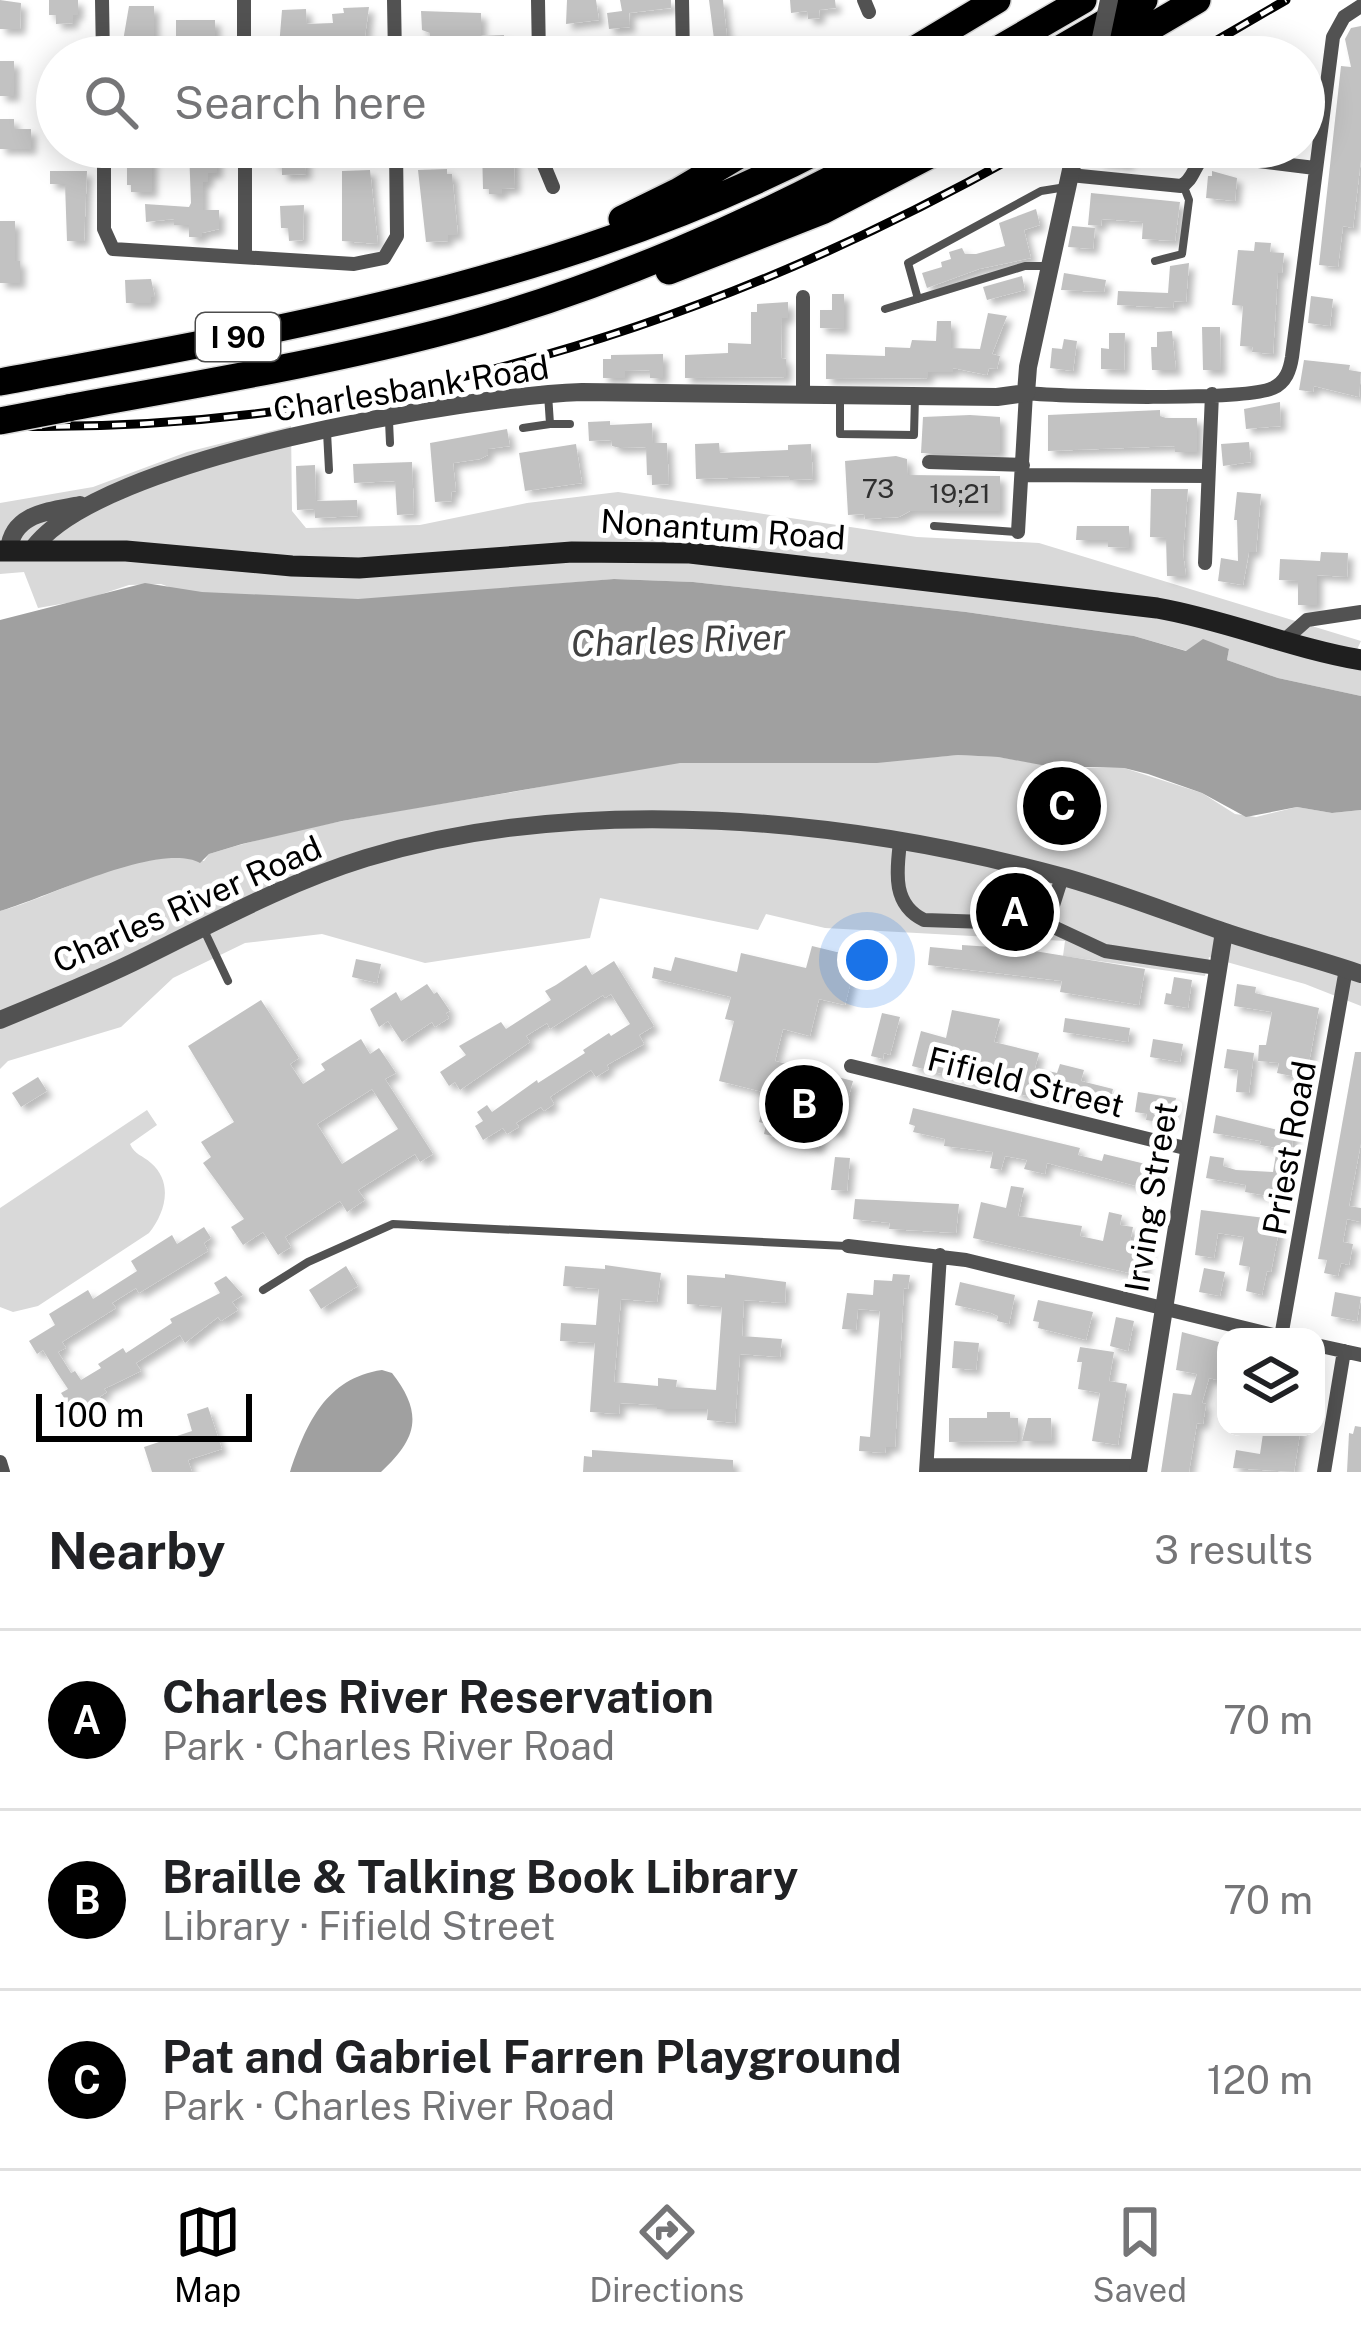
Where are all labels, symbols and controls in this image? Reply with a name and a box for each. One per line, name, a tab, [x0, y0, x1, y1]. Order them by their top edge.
search box	[36, 36, 1325, 168]
icon: search	[78, 69, 144, 135]
text: Search here	[174, 76, 427, 129]
road number: I 90	[196, 313, 280, 361]
street label: Charlesbank Road	[270, 347, 552, 429]
house number: 73	[862, 472, 894, 504]
house number: 19;21	[929, 477, 991, 509]
street label: Nonantum Road	[599, 501, 847, 557]
water label: Charles River	[570, 615, 786, 665]
pin: C	[1023, 761, 1101, 851]
street label: Charles River Road	[47, 828, 327, 980]
pin: A	[976, 867, 1054, 957]
your location	[837, 930, 897, 990]
street label: Fifield Street	[924, 1039, 1128, 1125]
street label: Priest Road	[1255, 1058, 1323, 1238]
pin: B	[765, 1059, 843, 1149]
street label: Irving Street	[1117, 1099, 1185, 1295]
map controls	[1217, 1328, 1325, 1436]
button: layers	[1217, 1328, 1325, 1436]
scale bar	[36, 1388, 252, 1441]
text: 100 m	[54, 1396, 144, 1434]
text: Nearby	[48, 1521, 225, 1580]
text: 3 results	[1154, 1527, 1313, 1573]
text: Charles River Reservation	[162, 1670, 714, 1723]
text: A	[73, 1697, 101, 1743]
text: 70 m	[1223, 1697, 1313, 1743]
text: Park · Charles River Road	[162, 1723, 615, 1769]
text: Braille & Talking Book Library	[162, 1850, 798, 1903]
text: B	[74, 1877, 100, 1923]
text: 70 m	[1223, 1877, 1313, 1923]
text: Library · Fifield Street	[162, 1903, 555, 1949]
text: Pat and Gabriel Farren Playground	[162, 2030, 902, 2083]
text: C	[73, 2057, 101, 2103]
text: 120 m	[1207, 2057, 1313, 2103]
text: Park · Charles River Road	[162, 2083, 615, 2129]
tab: Map	[174, 2199, 241, 2309]
tab: Directions	[589, 2199, 744, 2309]
tab: Saved	[1093, 2199, 1187, 2309]

